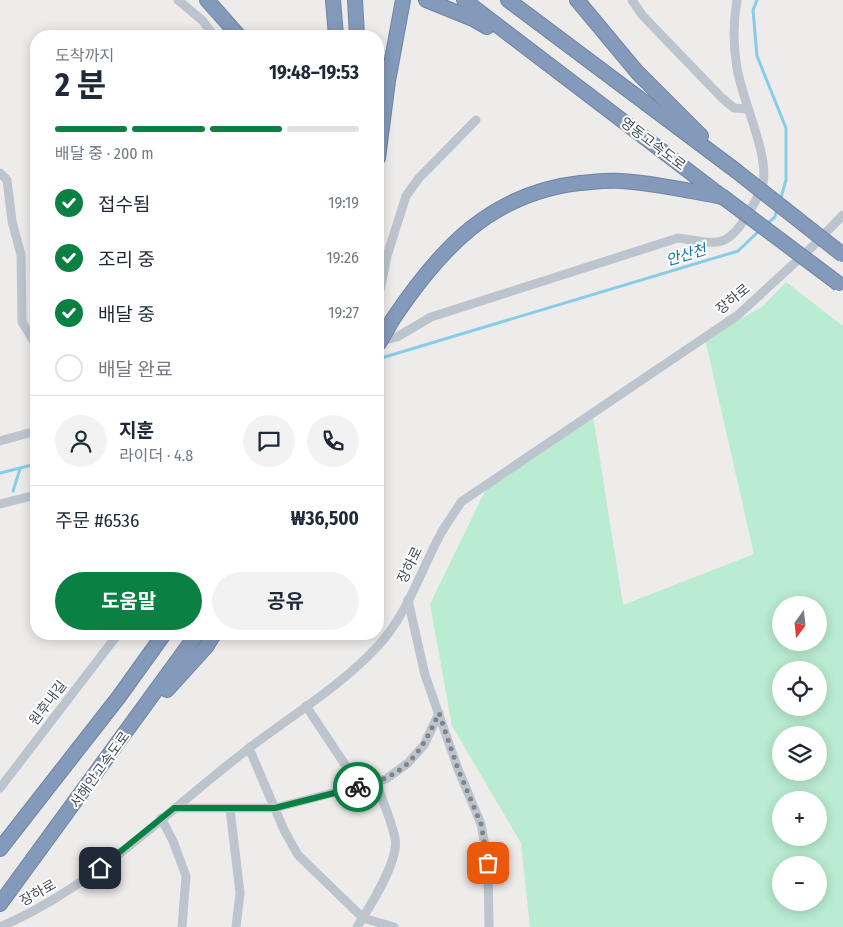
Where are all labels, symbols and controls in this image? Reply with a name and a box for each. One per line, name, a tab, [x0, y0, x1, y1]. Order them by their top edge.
text: 도착까지	[55, 46, 114, 65]
text: 19:48–19:53	[269, 61, 359, 84]
text: 2 분	[55, 66, 106, 104]
street label: 영동고속도로	[617, 114, 689, 174]
text: 배달 중 · 200 m	[55, 144, 154, 163]
icon: check	[55, 189, 83, 217]
text: 접수됨	[98, 193, 150, 216]
text: 19:19	[328, 193, 359, 212]
water label: 안산천	[664, 240, 711, 270]
icon: check	[55, 244, 83, 272]
text: 조리 중	[98, 248, 155, 271]
text: 19:26	[327, 248, 359, 267]
street label: 장하로	[713, 280, 753, 318]
icon: check	[55, 299, 83, 327]
text: 배달 중	[98, 303, 155, 326]
text: 19:27	[328, 303, 359, 322]
text: 배달 완료	[98, 358, 172, 381]
button: person	[55, 415, 107, 467]
button: chat	[243, 415, 295, 467]
button: phone	[307, 415, 359, 467]
text: 지훈	[119, 419, 154, 442]
text: 라이더 · 4.8	[119, 446, 193, 465]
text: ₩36,500	[291, 507, 359, 530]
text: 주문 #6536	[55, 509, 139, 532]
street label: 장하로	[394, 544, 426, 586]
button: 도움말	[55, 572, 202, 630]
button: 공유	[212, 572, 359, 630]
north arrow	[772, 596, 828, 651]
map controls	[772, 596, 827, 911]
button: locate	[772, 661, 827, 716]
street label: 원후내길	[26, 677, 70, 729]
button: layers	[772, 726, 827, 781]
street label: 서해안고속도로	[67, 728, 133, 811]
courier	[333, 762, 383, 812]
icon: bike	[344, 773, 372, 801]
button: +	[772, 791, 827, 846]
pin	[467, 842, 509, 884]
pin	[79, 847, 121, 889]
icon: bag	[474, 849, 502, 877]
icon: home	[86, 854, 114, 882]
button: −	[772, 856, 827, 911]
street label: 장하로	[17, 876, 59, 910]

